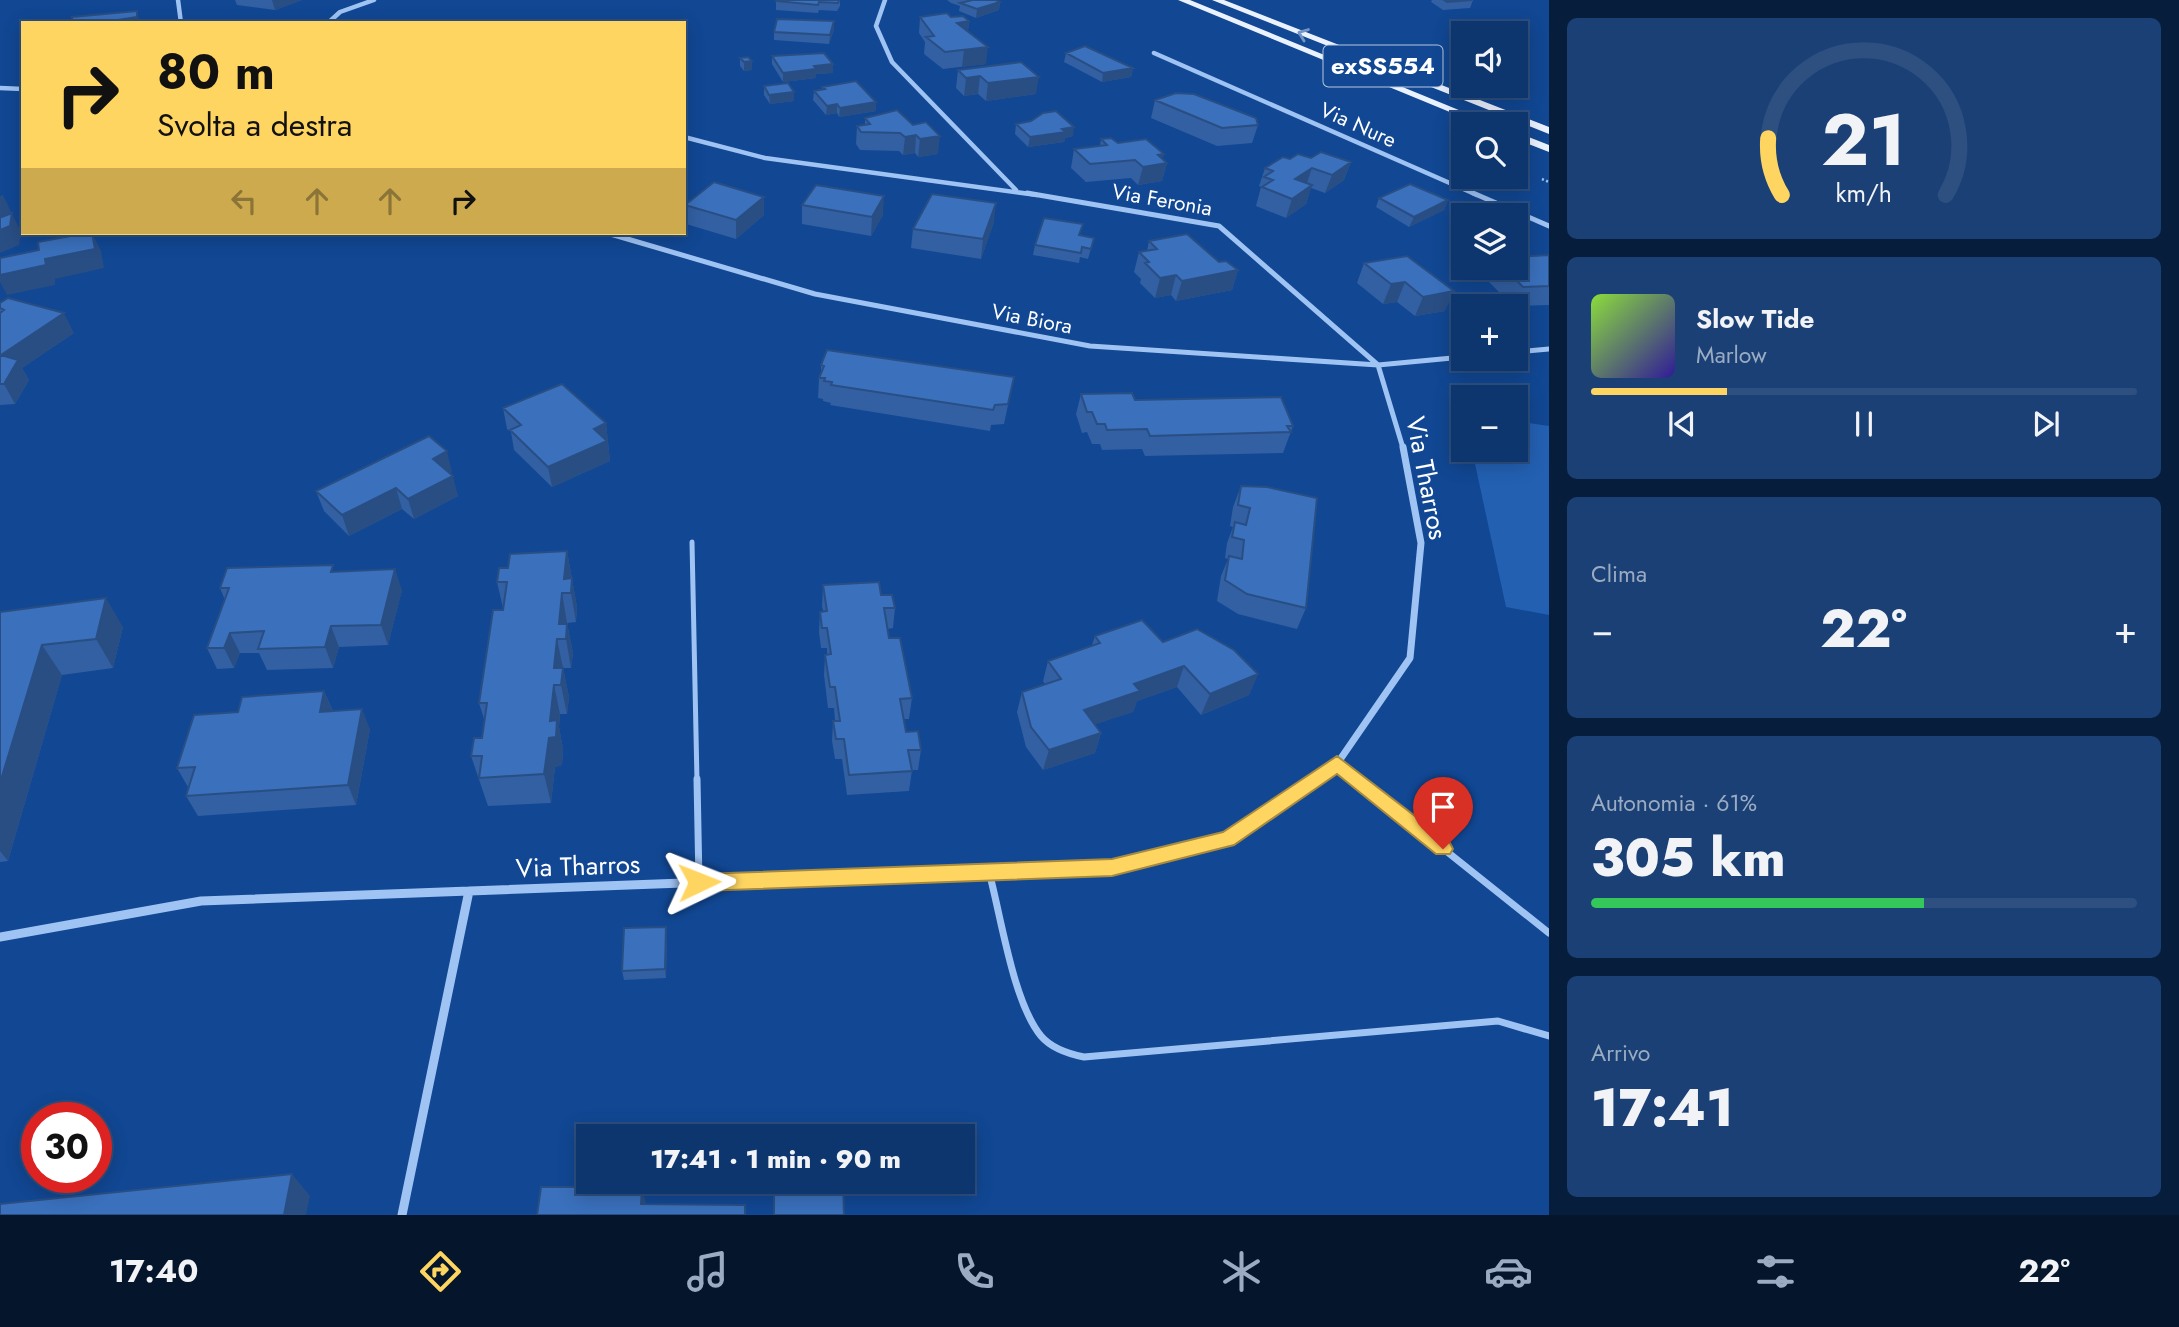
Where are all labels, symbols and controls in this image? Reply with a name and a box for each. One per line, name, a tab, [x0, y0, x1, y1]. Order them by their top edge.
map controls	[1451, 21, 1528, 462]
button: sound	[1451, 21, 1528, 98]
one-way arrow	[1298, 29, 1310, 43]
text: 80 m	[157, 37, 275, 107]
road number: exSS554	[1324, 46, 1442, 86]
icon: right	[42, 49, 133, 140]
text: 21	[1822, 87, 1906, 192]
street label: Via Nure	[1315, 95, 1401, 155]
text: Svolta a destra	[157, 102, 352, 148]
button: search	[1451, 112, 1528, 189]
text: km/h	[1836, 175, 1892, 211]
street label: Via Feronia	[1109, 176, 1215, 224]
icon: left	[225, 182, 263, 220]
icon: ahead	[298, 182, 336, 220]
icon: ahead	[371, 182, 409, 220]
icon: right	[444, 182, 482, 220]
button: layers	[1451, 203, 1528, 280]
button: +	[1451, 294, 1528, 371]
street label: Via Biora	[989, 296, 1075, 342]
text: Slow Tide	[1696, 300, 1815, 338]
text: Marlow	[1696, 338, 1767, 372]
button: −	[1451, 385, 1528, 462]
icon: previous	[1663, 405, 1701, 443]
icon: pause	[1845, 405, 1883, 443]
icon: next	[2027, 405, 2065, 443]
street label: Via Tharros	[1396, 413, 1458, 543]
text: Clima	[1591, 557, 1647, 591]
text: 22°	[1820, 591, 1907, 667]
text: −	[1591, 602, 1613, 657]
text: +	[2114, 602, 2137, 657]
pin	[1413, 777, 1473, 849]
text: Autonomia · 61%	[1591, 786, 1757, 820]
icon: arrive	[1424, 788, 1462, 826]
text: 305 km	[1591, 820, 1786, 896]
street label: Via Tharros	[515, 845, 641, 887]
position arrow	[662, 845, 736, 919]
text: Arrivo	[1591, 1036, 1650, 1070]
text: 17:41	[1591, 1070, 1734, 1146]
speed limit sign: 30	[21, 1102, 112, 1193]
text: 17:41 · 1 min · 90 m	[650, 1140, 901, 1178]
icon: directions	[416, 1247, 465, 1296]
icon: music	[683, 1247, 732, 1296]
icon: phone	[950, 1247, 999, 1296]
icon: climate	[1217, 1247, 1266, 1296]
icon: car	[1484, 1247, 1533, 1296]
icon: filters	[1751, 1247, 1800, 1296]
text: 17:40	[109, 1248, 198, 1294]
text: 22°	[2018, 1248, 2070, 1294]

